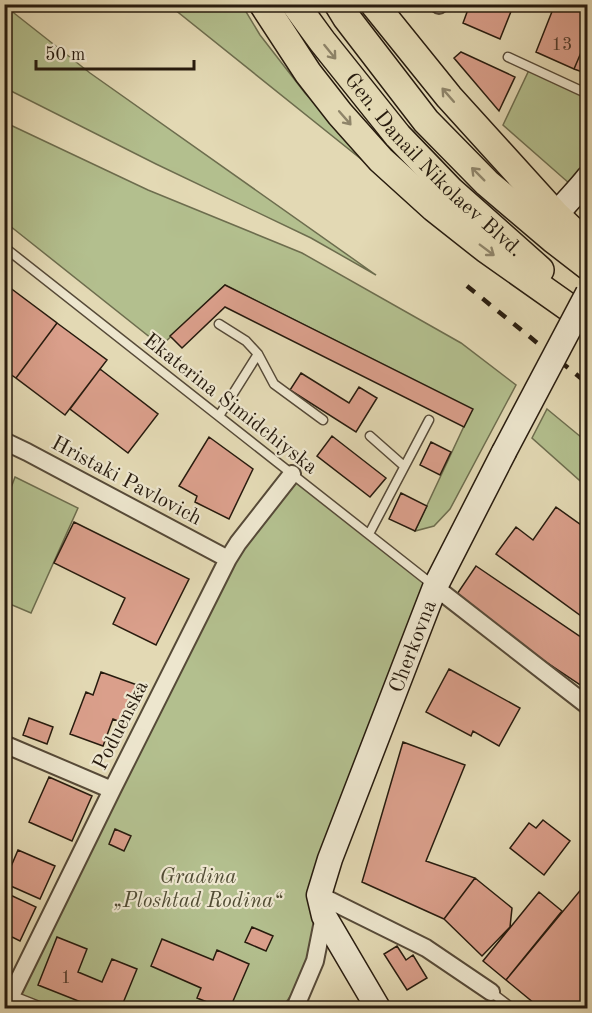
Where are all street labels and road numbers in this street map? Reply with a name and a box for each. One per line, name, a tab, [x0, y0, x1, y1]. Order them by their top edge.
street label: Gen. Danail Nikolaev Blvd.	[340, 70, 526, 261]
street label: Ekaterina Simidchiyska	[139, 330, 321, 478]
street label: Hristaki Pavlovich	[48, 433, 205, 530]
street label: Cherkovna	[386, 598, 441, 696]
street label: Poduenska	[90, 678, 153, 774]

